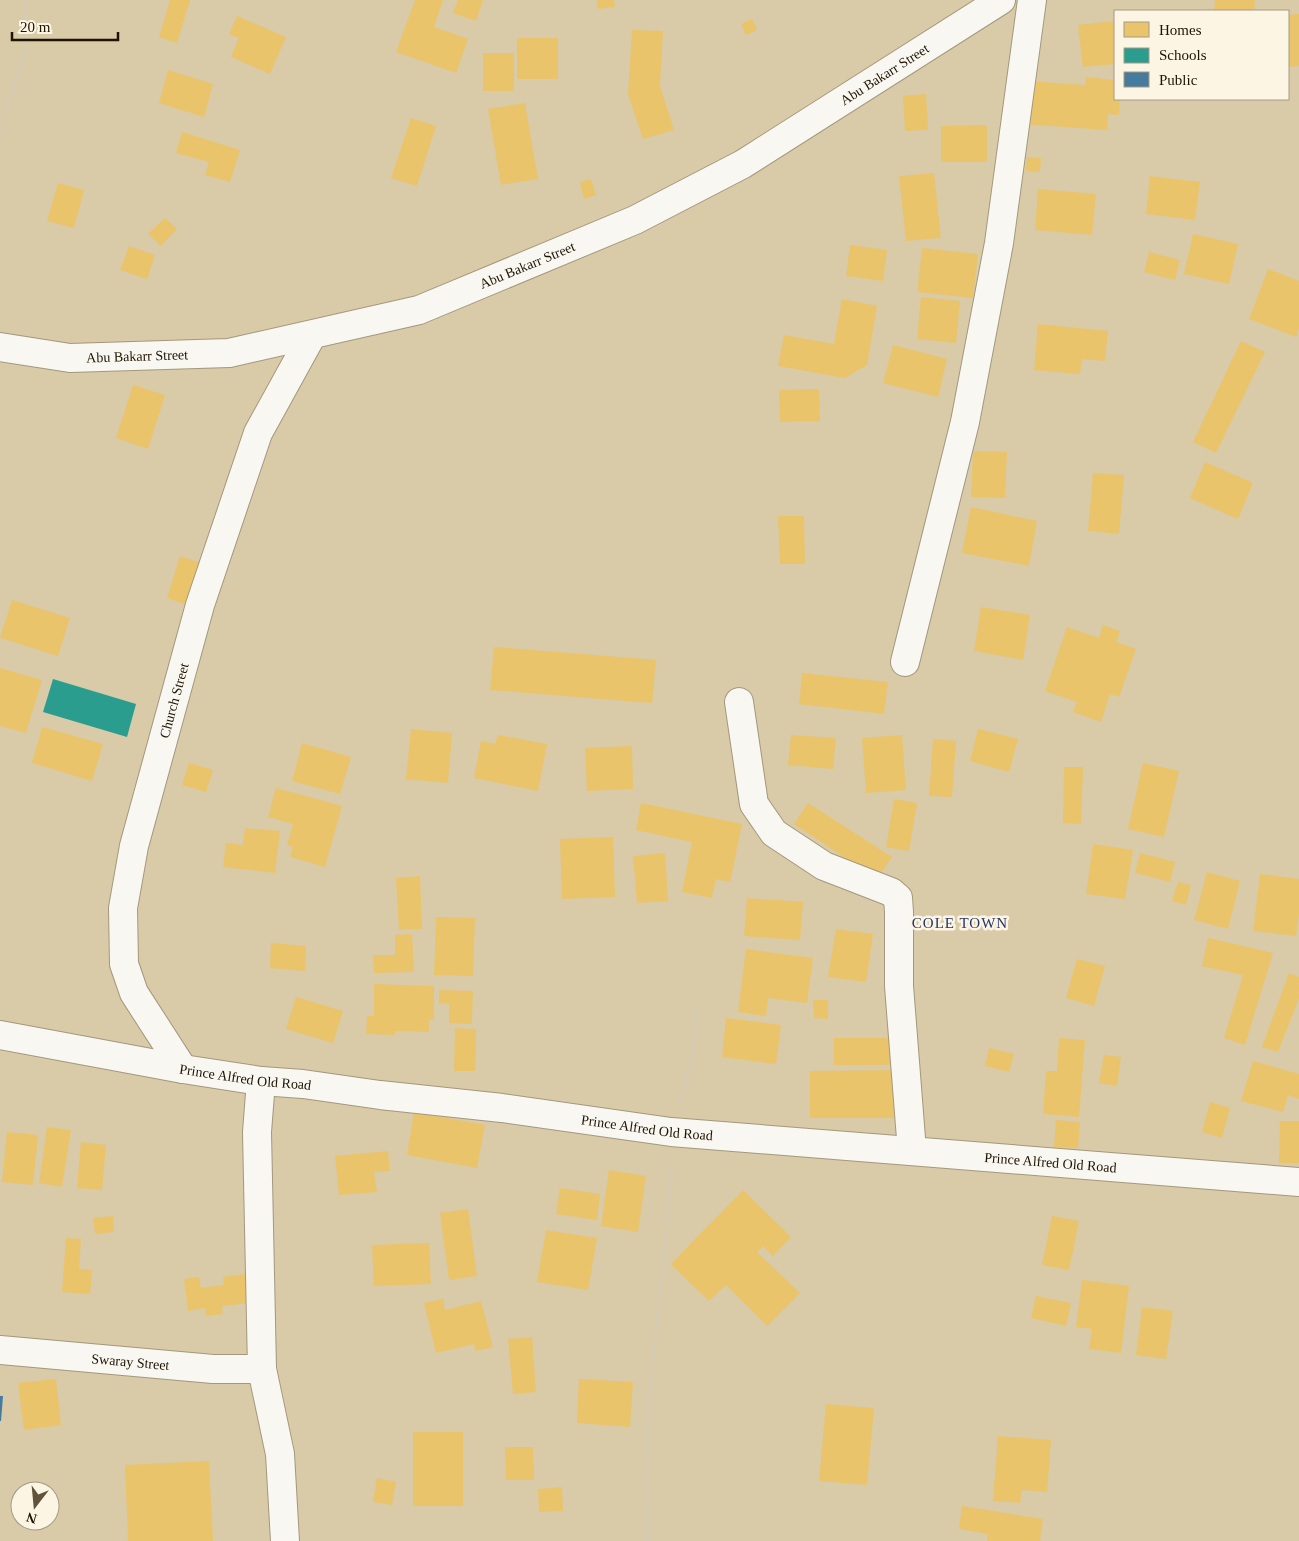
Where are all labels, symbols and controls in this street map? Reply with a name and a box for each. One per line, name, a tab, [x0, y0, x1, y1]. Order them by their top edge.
scale bar	[12, 10, 119, 42]
legend	[1114, 10, 1289, 100]
text: 20 m	[20, 19, 51, 35]
text: Homes	[1159, 22, 1202, 38]
street label: Abu Bakarr Street	[837, 40, 932, 108]
text: Schools	[1159, 47, 1207, 63]
text: Public	[1159, 72, 1198, 88]
street label: Abu Bakarr Street	[477, 238, 577, 291]
street label: Abu Bakarr Street	[86, 347, 188, 365]
street label: Church Street	[156, 661, 191, 740]
district label: COLE TOWN	[912, 915, 1008, 931]
street label: Prince Alfred Old Road	[178, 1061, 312, 1093]
street label: Prince Alfred Old Road	[580, 1112, 713, 1143]
street label: Prince Alfred Old Road	[984, 1149, 1117, 1175]
street label: Swaray Street	[91, 1351, 170, 1373]
north arrow	[10, 1481, 60, 1531]
text: N	[25, 1509, 38, 1527]

